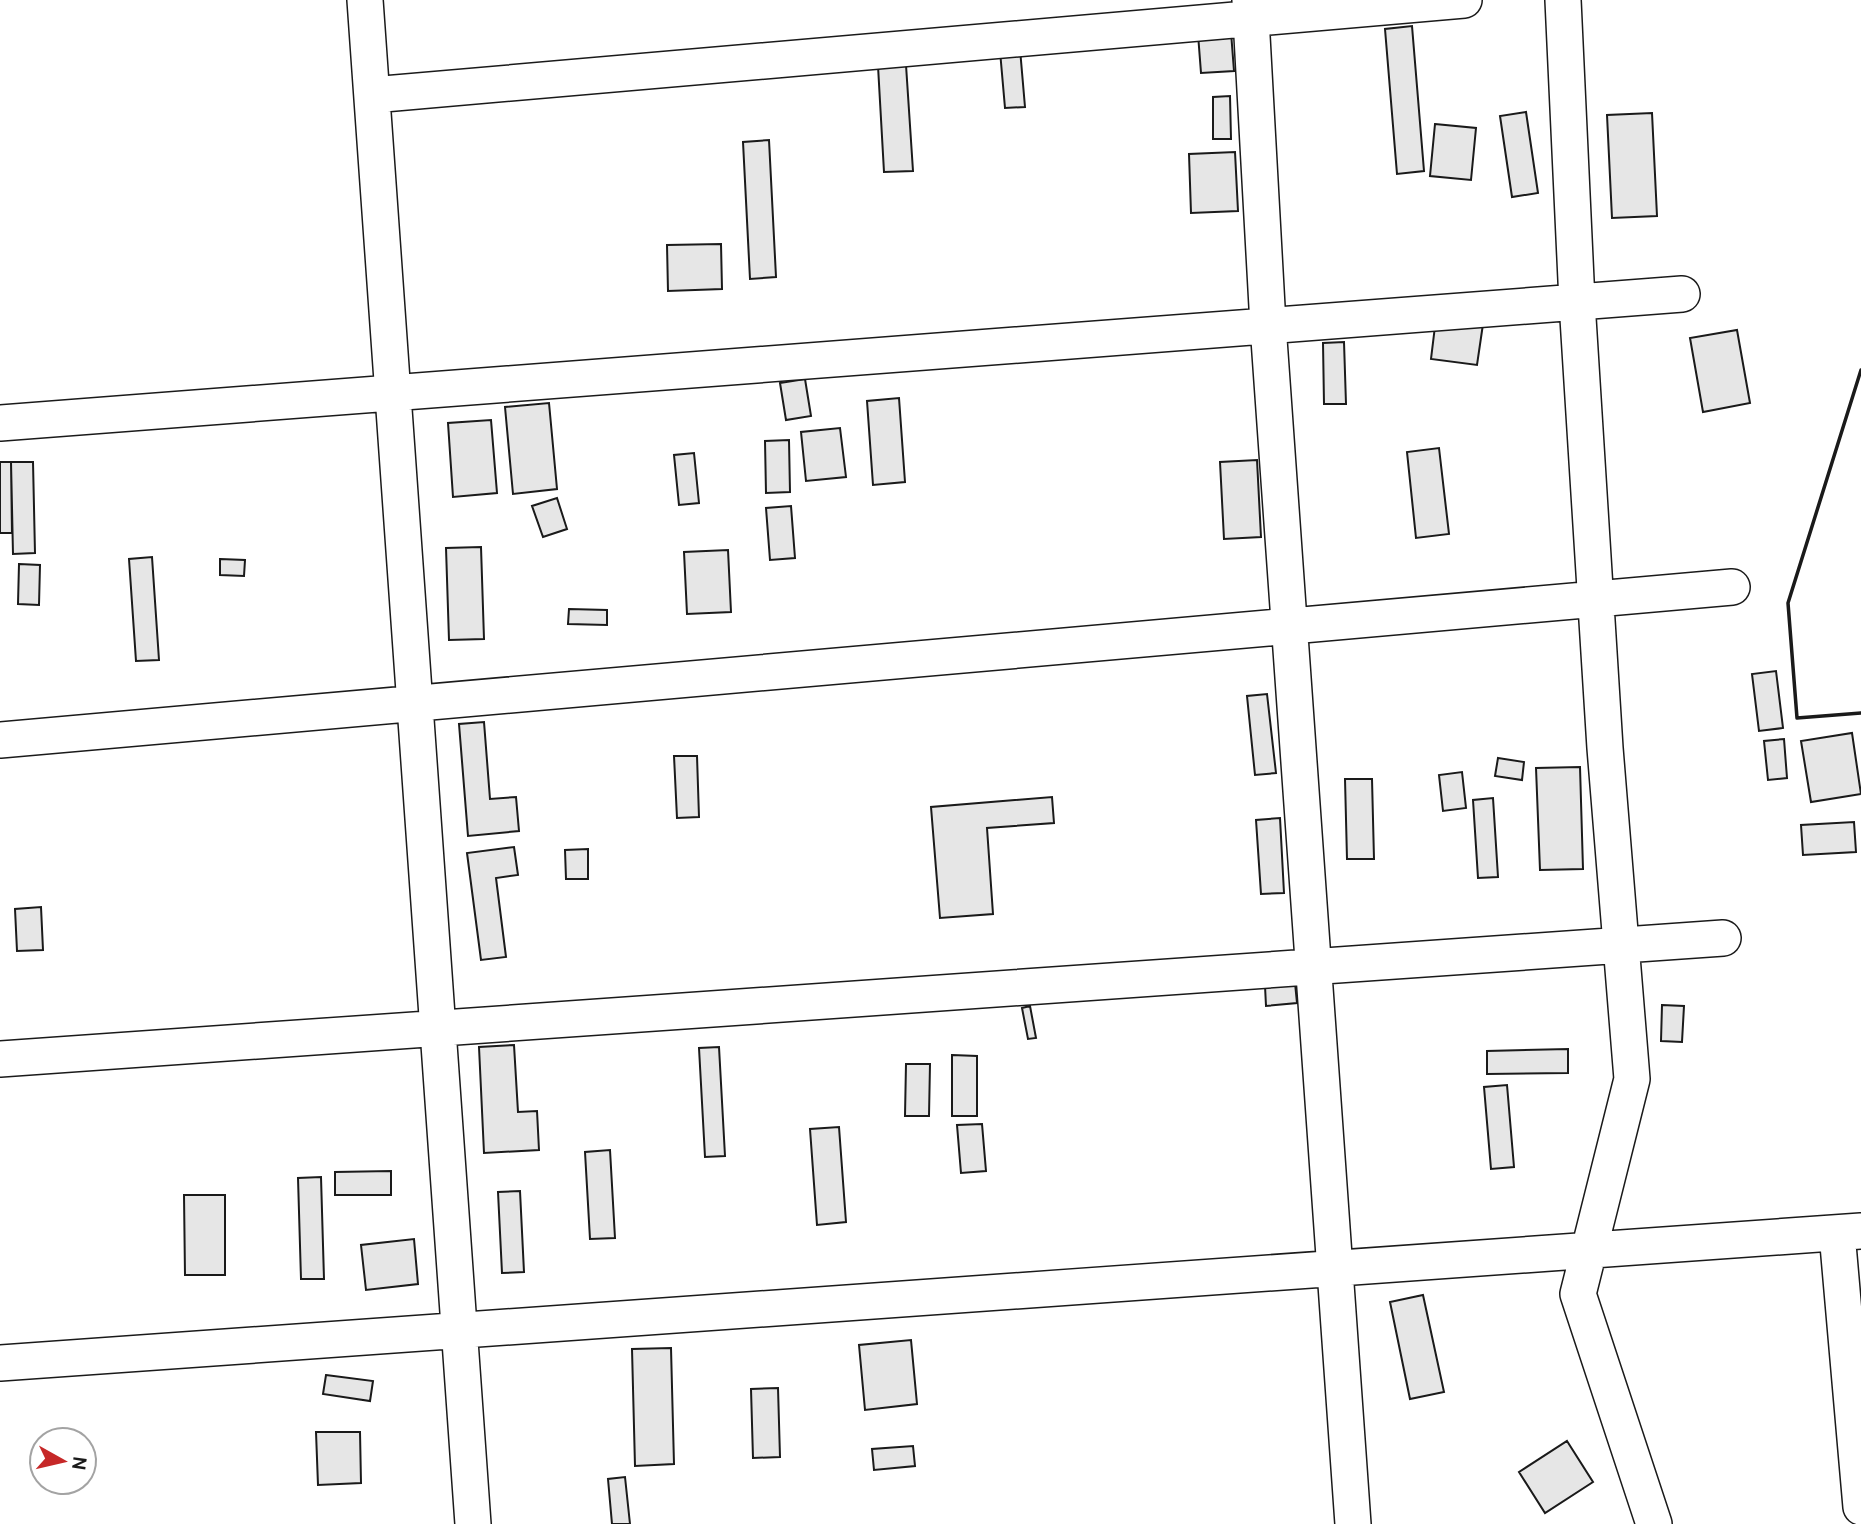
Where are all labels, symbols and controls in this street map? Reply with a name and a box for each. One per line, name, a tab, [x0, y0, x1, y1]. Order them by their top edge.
north arrow	[28, 1426, 98, 1496]
text: N	[67, 1455, 92, 1472]

